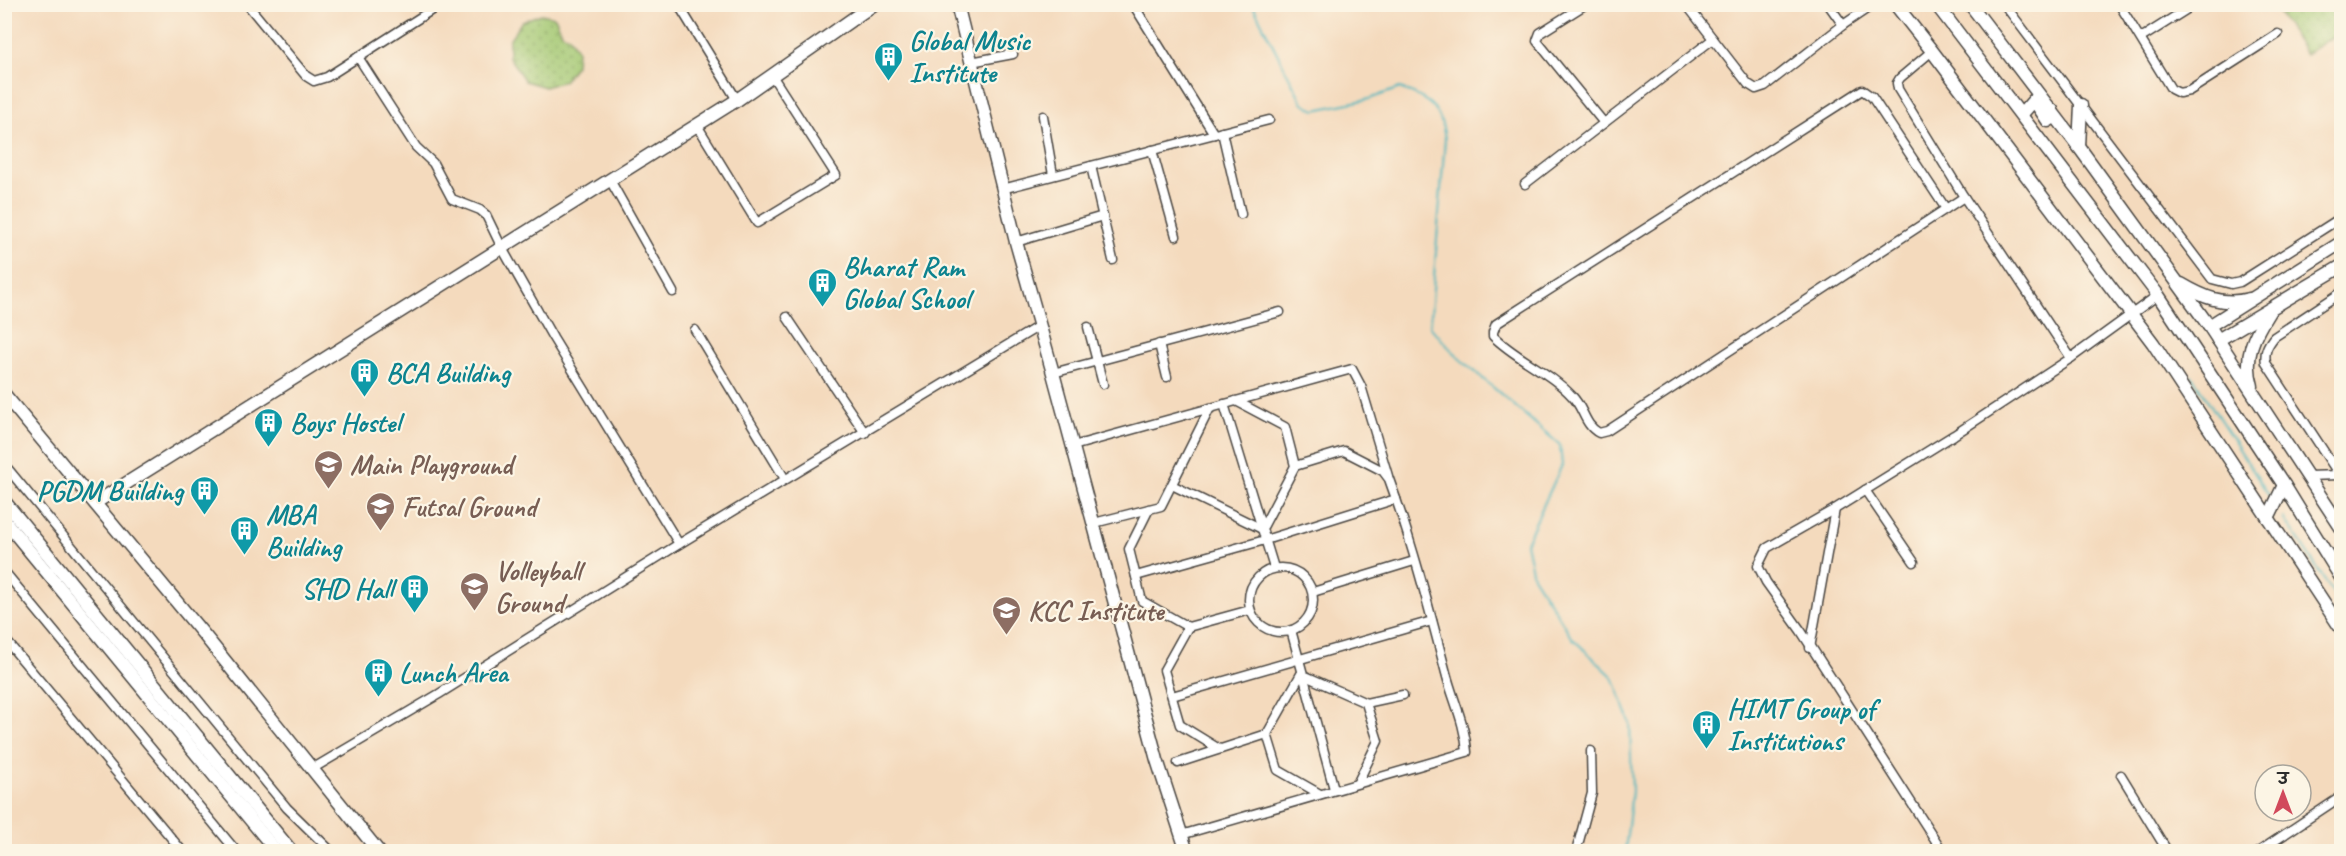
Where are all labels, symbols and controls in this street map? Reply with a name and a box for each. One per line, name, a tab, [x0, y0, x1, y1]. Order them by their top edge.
place label: Global Music Institute	[909, 23, 1032, 90]
building icon: Global Music Institute	[872, 40, 904, 82]
place label: Bharat Ram Global School	[843, 249, 975, 316]
building icon: Bharat Ram Global School	[806, 266, 838, 308]
place label: BCA Building	[386, 355, 512, 390]
building icon: BCA Building	[349, 356, 381, 398]
place label: Boys Hostel	[290, 405, 405, 440]
building icon: Boys Hostel	[253, 406, 285, 448]
place label: Main Playground	[350, 447, 517, 482]
school or university icon: Main Playground	[313, 448, 345, 490]
place label: PGDM Building	[37, 473, 185, 508]
building icon: PGDM Building	[188, 474, 220, 516]
place label: Futsal Ground	[402, 489, 541, 524]
school or university icon: Futsal Ground	[365, 490, 397, 532]
place label: MBA Building	[266, 497, 343, 564]
building icon: MBA Building	[229, 514, 261, 556]
place label: Volleyball Ground	[495, 553, 586, 620]
school or university icon: Volleyball Ground	[458, 570, 490, 612]
place label: SHD Hall	[301, 571, 398, 606]
building icon: SHD Hall	[398, 572, 430, 614]
place label: KCC Institute	[1028, 593, 1166, 628]
school or university icon: KCC Institute	[991, 594, 1023, 636]
place label: Lunch Area	[399, 655, 510, 690]
building icon: Lunch Area	[362, 656, 394, 698]
place label: HIMT Group of Institutions	[1727, 691, 1881, 758]
building icon: HIMT Group of Institutions	[1690, 708, 1722, 750]
north arrow	[2253, 763, 2313, 823]
text: उ	[2276, 769, 2290, 789]

